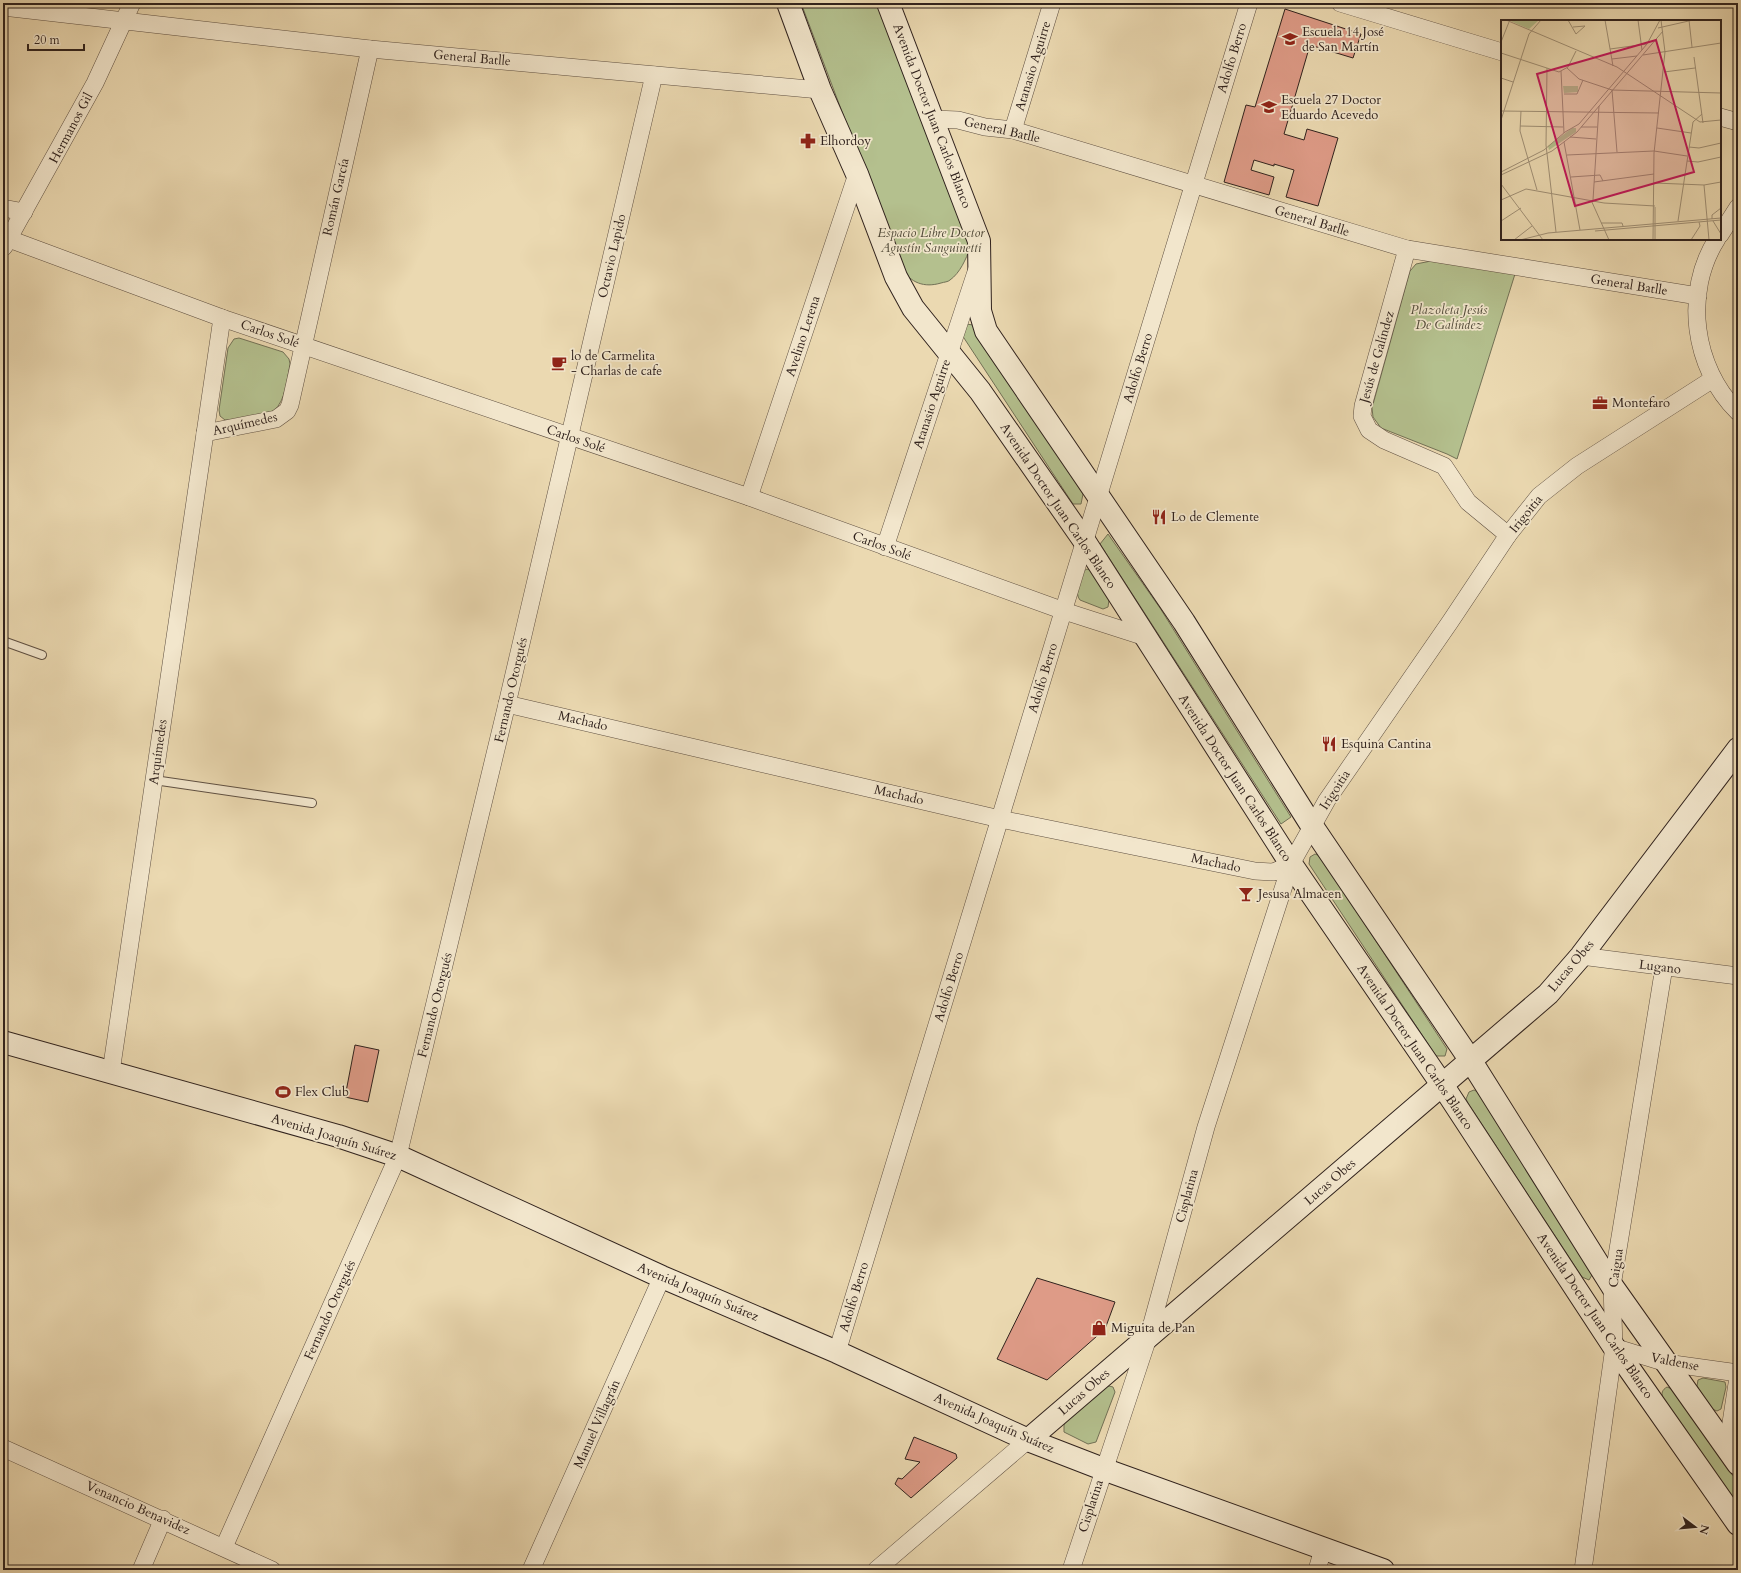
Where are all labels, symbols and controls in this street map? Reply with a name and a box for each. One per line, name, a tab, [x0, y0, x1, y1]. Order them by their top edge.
street label: Atanasio Aguirre	[1011, 19, 1055, 113]
inset map	[1501, 20, 1721, 240]
street label: Avenida Doctor Juan Carlos Blanco	[888, 21, 976, 211]
street label: Adolfo Berro	[1213, 21, 1251, 95]
place label: Escuela 14 José de San Martín	[1302, 23, 1384, 56]
scale bar	[28, 26, 84, 52]
school or university icon: Escuela 14 José de San Martín	[1281, 30, 1299, 48]
text: 20 m	[34, 32, 61, 48]
street label: General Batlle	[432, 46, 512, 70]
street label: Hermanos Gil	[45, 89, 97, 167]
place label: Escuela 27 Doctor Eduardo Acevedo	[1281, 91, 1381, 124]
school or university icon: Escuela 27 Doctor Eduardo Acevedo	[1260, 98, 1278, 116]
street label: General Batlle	[962, 112, 1042, 148]
pharmacy icon: Elhordoy	[799, 132, 817, 150]
place label: Elhordoy	[820, 132, 871, 150]
street label: Román García	[318, 156, 354, 238]
street label: General Batlle	[1272, 201, 1352, 241]
street label: Octavio Lapido	[594, 212, 630, 300]
park label: Espacio Libre Doctor Agustín Sanguinetti	[877, 224, 985, 257]
street label: General Batlle	[1589, 270, 1669, 300]
street label: Avelino Lerena	[781, 293, 825, 379]
park label: Plazoleta Jesús De Galíndez	[1411, 301, 1488, 334]
street label: Jesús de Galíndez	[1355, 309, 1399, 407]
street label: Carlos Solé	[238, 316, 302, 353]
street label: Adolfo Berro	[1119, 331, 1157, 405]
place label: lo de Carmelita - Charlas de cafe	[571, 347, 662, 380]
cafe icon: lo de Carmelita - Charlas de cafe	[550, 354, 568, 372]
street label: Atanasio Aguirre	[909, 357, 955, 451]
office icon: Montefaro	[1591, 394, 1609, 412]
place label: Montefaro	[1612, 394, 1670, 412]
street label: Arquímedes	[211, 408, 279, 440]
street label: Avenida Doctor Juan Carlos Blanco	[996, 420, 1120, 592]
street label: Carlos Solé	[544, 421, 608, 458]
street label: Irigoitia	[1505, 491, 1547, 537]
restaurant icon: Lo de Clemente	[1150, 508, 1168, 526]
place label: Lo de Clemente	[1171, 508, 1259, 526]
street label: Carlos Solé	[850, 527, 914, 565]
street label: Fernando Otorgués	[490, 636, 532, 744]
street label: Adolfo Berro	[1024, 641, 1062, 715]
street label: Avenida Doctor Juan Carlos Blanco	[1174, 691, 1296, 865]
street label: Machado	[556, 707, 610, 735]
street label: Arquímedes	[145, 718, 171, 786]
restaurant icon: Esquina Cantina	[1320, 735, 1338, 753]
place label: Esquina Cantina	[1341, 735, 1432, 753]
street label: Irigoitia	[1315, 766, 1355, 813]
street label: Machado	[872, 781, 926, 809]
street label: Machado	[1189, 849, 1243, 877]
bar icon: Jesusa Almacen	[1237, 885, 1255, 903]
place label: Jesusa Almacen	[1256, 885, 1342, 903]
street label: Lucas Obes	[1544, 936, 1598, 996]
street label: Adolfo Berro	[930, 950, 968, 1024]
street label: Fernando Otorgués	[413, 951, 457, 1059]
street label: Lugano	[1638, 955, 1682, 979]
street label: Avenida Doctor Juan Carlos Blanco	[1353, 961, 1477, 1133]
sports icon: Flex Club	[274, 1083, 292, 1101]
place label: Flex Club	[295, 1083, 349, 1101]
street label: Avenida Joaquín Suárez	[269, 1109, 399, 1165]
street label: Lucas Obes	[1300, 1155, 1360, 1209]
street label: Cisplatina	[1171, 1167, 1203, 1225]
street label: Avenida Doctor Juan Carlos Blanco	[1533, 1230, 1657, 1402]
street label: Caigua	[1604, 1247, 1628, 1289]
street label: Fernando Otorgués	[300, 1257, 360, 1363]
street label: Avenida Joaquín Suárez	[635, 1258, 762, 1326]
street label: Adolfo Berro	[835, 1260, 873, 1334]
shop icon: Miguita de Pan	[1090, 1319, 1108, 1337]
place label: Miguita de Pan	[1111, 1319, 1196, 1337]
street label: Valdense	[1649, 1348, 1701, 1376]
street label: Lucas Obes	[1054, 1365, 1114, 1419]
street label: Manuel Villagrán	[569, 1376, 625, 1471]
street label: Avenida Joaquín Suárez	[931, 1388, 1057, 1458]
street label: Venancio Benavidez	[83, 1477, 193, 1539]
street label: Cisplatina	[1074, 1477, 1108, 1535]
north arrow	[1675, 1507, 1715, 1547]
text: N	[1695, 1523, 1713, 1537]

